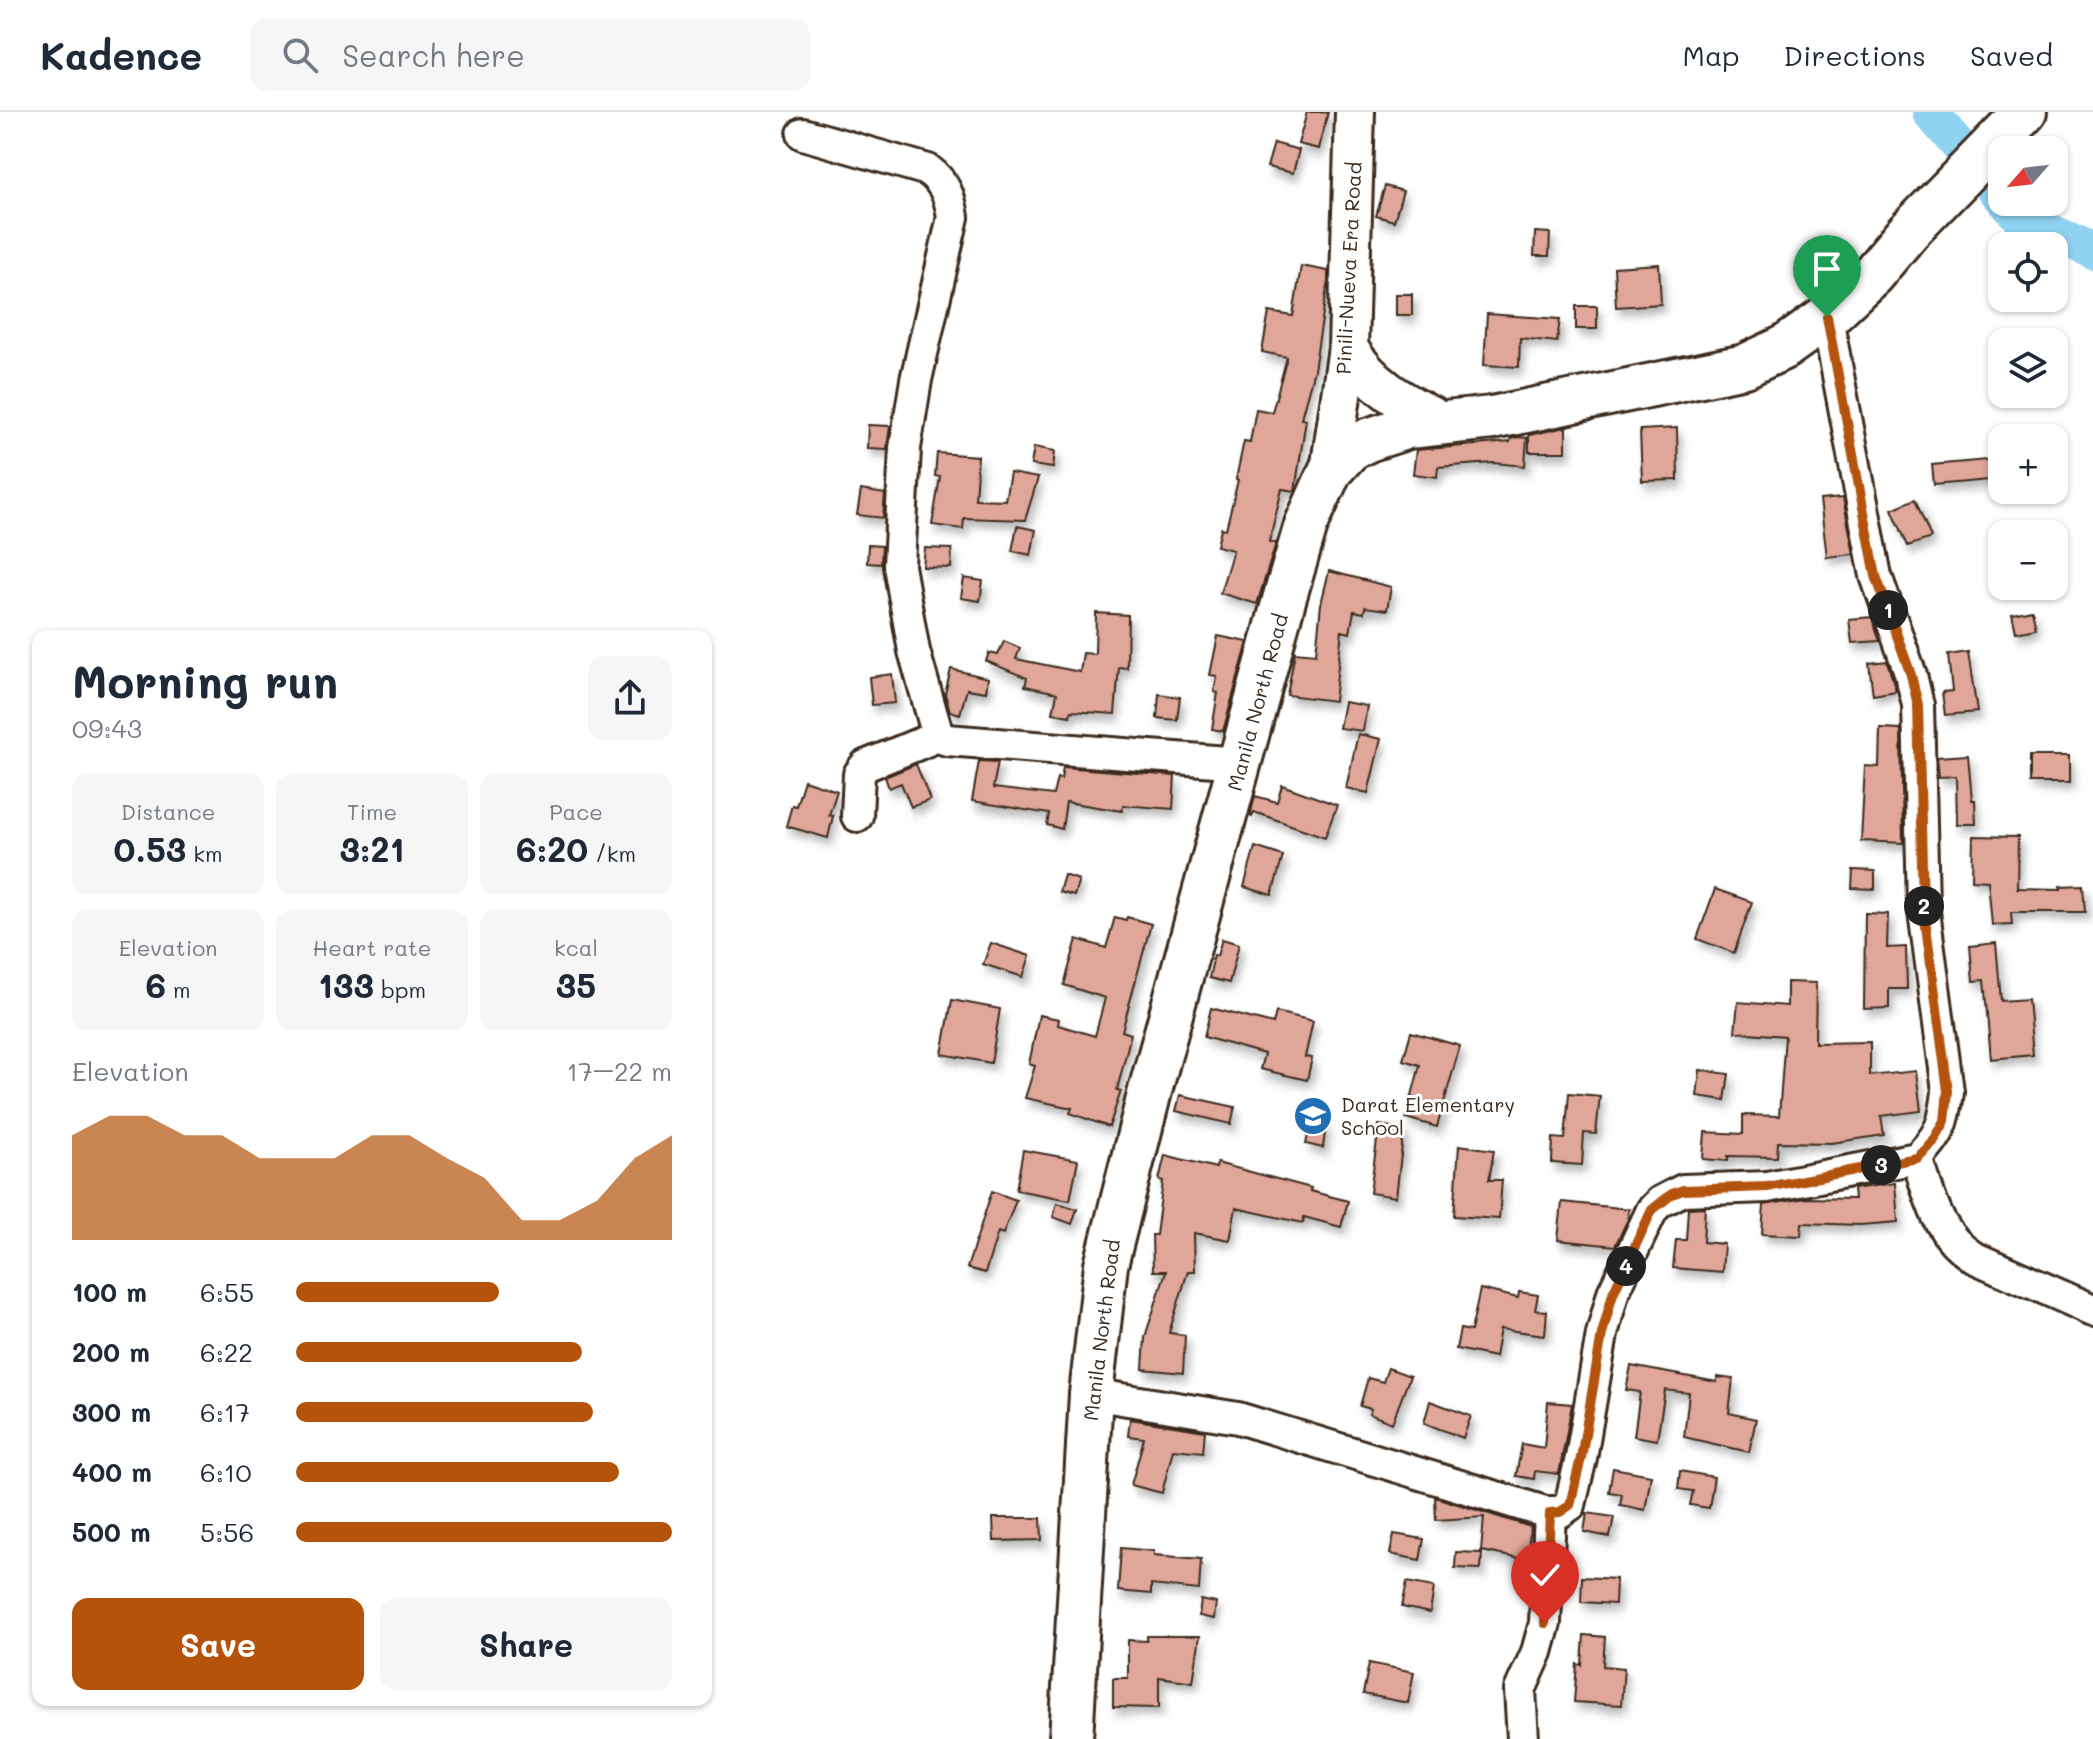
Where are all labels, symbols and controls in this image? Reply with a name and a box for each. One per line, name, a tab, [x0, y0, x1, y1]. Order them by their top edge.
search box	[250, 19, 810, 91]
text: Kadence	[40, 30, 202, 80]
icon: search	[278, 33, 322, 77]
text: Search here	[342, 35, 525, 75]
text: Map	[1683, 37, 1740, 73]
text: Directions	[1784, 37, 1926, 73]
text: Saved	[1970, 37, 2053, 73]
north arrow	[1988, 136, 2068, 216]
map controls	[1988, 136, 2068, 600]
street label: Pinili-Nueva Era Road	[1329, 161, 1367, 375]
button: locate	[1988, 232, 2068, 312]
pin	[1793, 235, 1861, 317]
icon: arrive	[1805, 247, 1849, 291]
button: layers	[1988, 328, 2068, 408]
button: +	[1988, 424, 2068, 504]
button: −	[1988, 520, 2068, 600]
pin: 1	[1868, 590, 1908, 630]
text: 1	[1883, 595, 1893, 624]
street label: Manila North Road	[1221, 611, 1293, 793]
text: Morning run	[72, 652, 338, 709]
button: share	[588, 656, 672, 740]
text: 09:43	[72, 711, 142, 745]
text: Distance	[121, 797, 215, 826]
text: Time	[347, 797, 397, 826]
text: Pace	[549, 797, 603, 826]
text: 0.53	[114, 826, 186, 871]
text: 3:21	[339, 826, 405, 871]
text: 6:20	[516, 826, 588, 871]
text: km	[186, 839, 222, 868]
text: /km	[588, 839, 636, 868]
pin: 2	[1904, 886, 1944, 926]
text: 2	[1918, 891, 1930, 920]
text: Elevation	[119, 933, 217, 962]
text: Heart rate	[313, 933, 431, 962]
text: kcal	[554, 933, 598, 962]
text: 6	[145, 962, 166, 1007]
text: 133	[318, 962, 374, 1007]
text: 35	[556, 962, 596, 1007]
text: m	[166, 975, 191, 1004]
text: bpm	[374, 975, 426, 1004]
text: Elevation	[72, 1054, 189, 1088]
text: 17–22 m	[567, 1054, 672, 1088]
place label: Darat Elementary School	[1341, 1091, 1515, 1140]
school or university icon: Darat Elementary School	[1292, 1095, 1334, 1137]
pin: 3	[1861, 1145, 1901, 1185]
text: 3	[1874, 1150, 1888, 1179]
street label: Manila North Road	[1077, 1238, 1125, 1422]
pin: 4	[1606, 1246, 1646, 1286]
text: 4	[1619, 1251, 1633, 1280]
text: 100 m	[72, 1275, 147, 1309]
text: 6:55	[200, 1275, 254, 1309]
text: 200 m	[72, 1335, 150, 1369]
text: 6:22	[200, 1335, 253, 1369]
text: 300 m	[72, 1395, 151, 1429]
text: 6:17	[200, 1395, 250, 1429]
text: 400 m	[72, 1455, 152, 1489]
text: 6:10	[200, 1455, 251, 1489]
text: 500 m	[72, 1515, 151, 1549]
text: 5:56	[200, 1515, 254, 1549]
pin	[1511, 1541, 1579, 1623]
icon: check	[1523, 1553, 1567, 1597]
button: Save	[72, 1598, 364, 1690]
button: Share	[380, 1598, 672, 1690]

